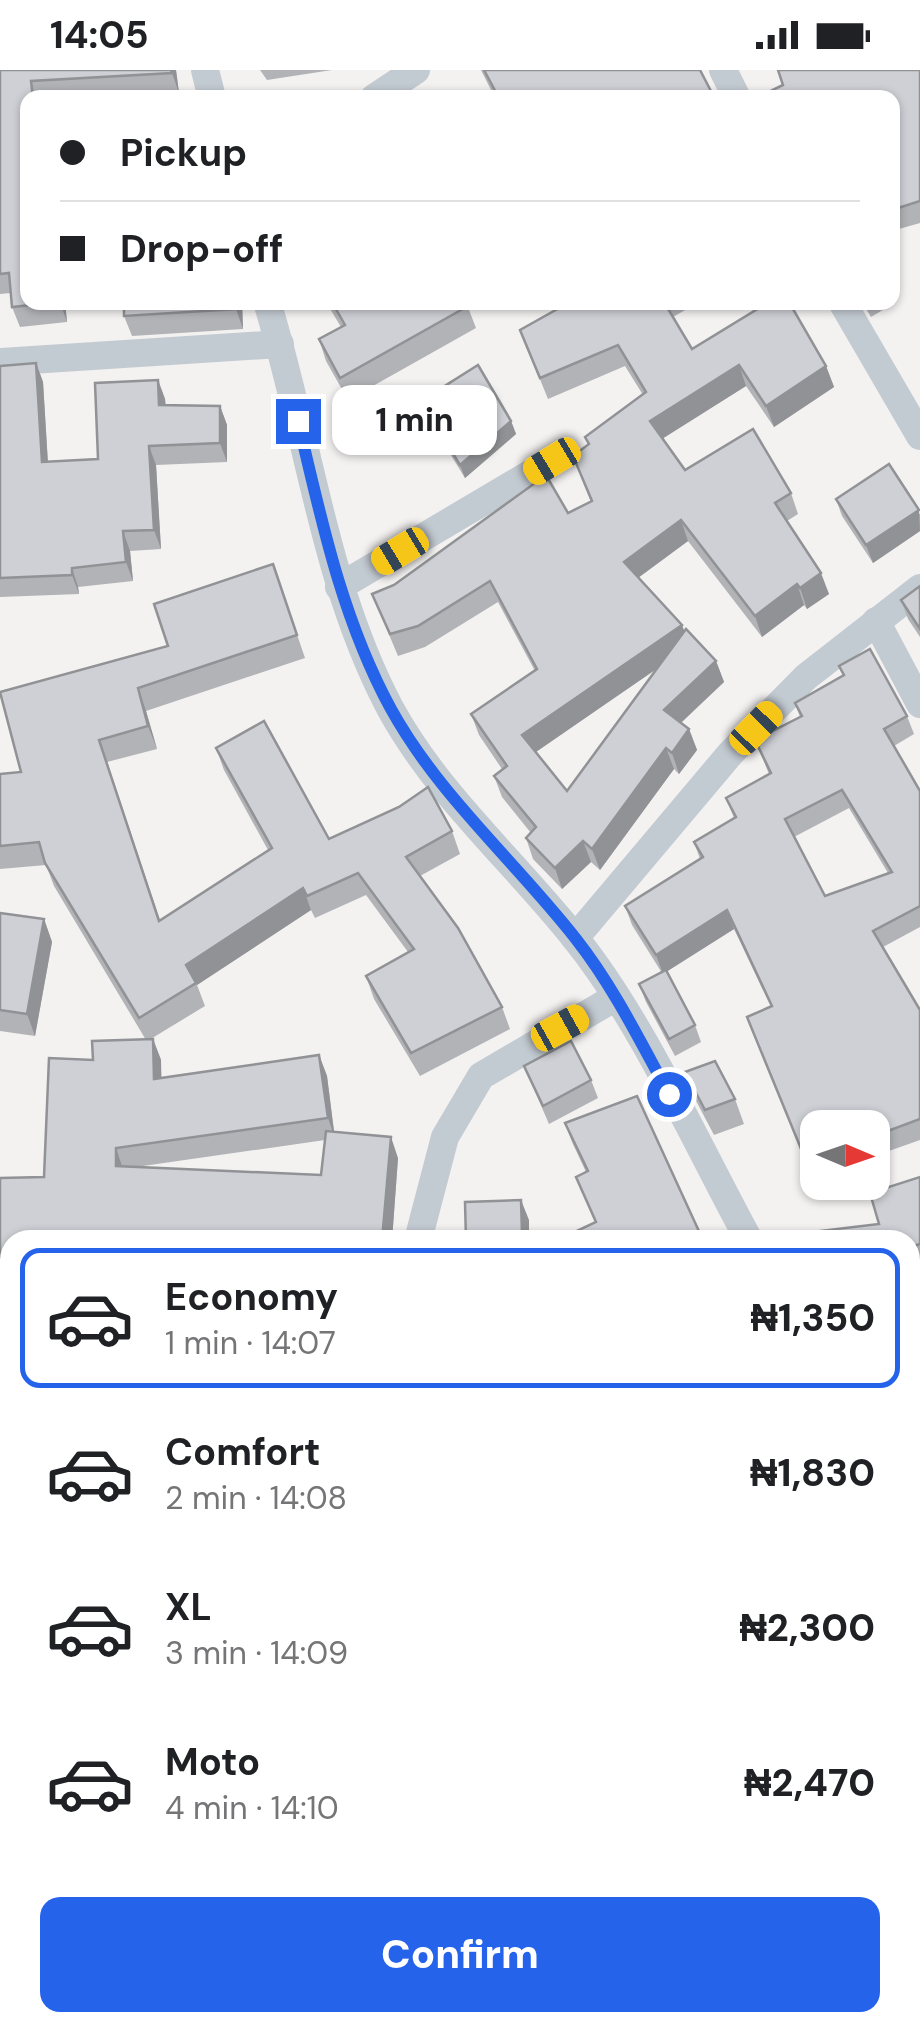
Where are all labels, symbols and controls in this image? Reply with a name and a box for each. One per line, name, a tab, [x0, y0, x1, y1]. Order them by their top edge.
text: 14:05	[50, 10, 149, 60]
text: Pickup	[120, 128, 247, 178]
text: Drop-off	[120, 224, 283, 274]
callout: 1 min	[333, 386, 498, 456]
route end	[276, 399, 321, 444]
text: 1 min	[375, 399, 454, 441]
car	[519, 433, 585, 489]
car	[367, 523, 433, 579]
car	[724, 696, 788, 760]
car	[526, 1000, 594, 1056]
route start	[647, 1072, 692, 1117]
north arrow	[800, 1110, 890, 1200]
map controls	[800, 1110, 890, 1200]
text: Economy	[165, 1272, 338, 1322]
icon: car	[45, 1273, 135, 1363]
text: ₦1,350	[751, 1293, 875, 1343]
text: 1 min · 14:07	[165, 1322, 336, 1364]
text: Comfort	[165, 1427, 321, 1477]
icon: car	[45, 1428, 135, 1518]
text: ₦1,830	[750, 1448, 875, 1498]
text: 2 min · 14:08	[165, 1477, 347, 1519]
text: XL	[165, 1582, 212, 1632]
icon: car	[45, 1583, 135, 1673]
text: ₦2,300	[739, 1603, 875, 1653]
text: 3 min · 14:09	[165, 1632, 348, 1674]
text: Moto	[165, 1737, 260, 1787]
icon: car	[45, 1738, 135, 1828]
text: ₦2,470	[744, 1758, 875, 1808]
text: 4 min · 14:10	[165, 1787, 339, 1829]
button: Confirm	[40, 1897, 880, 2012]

